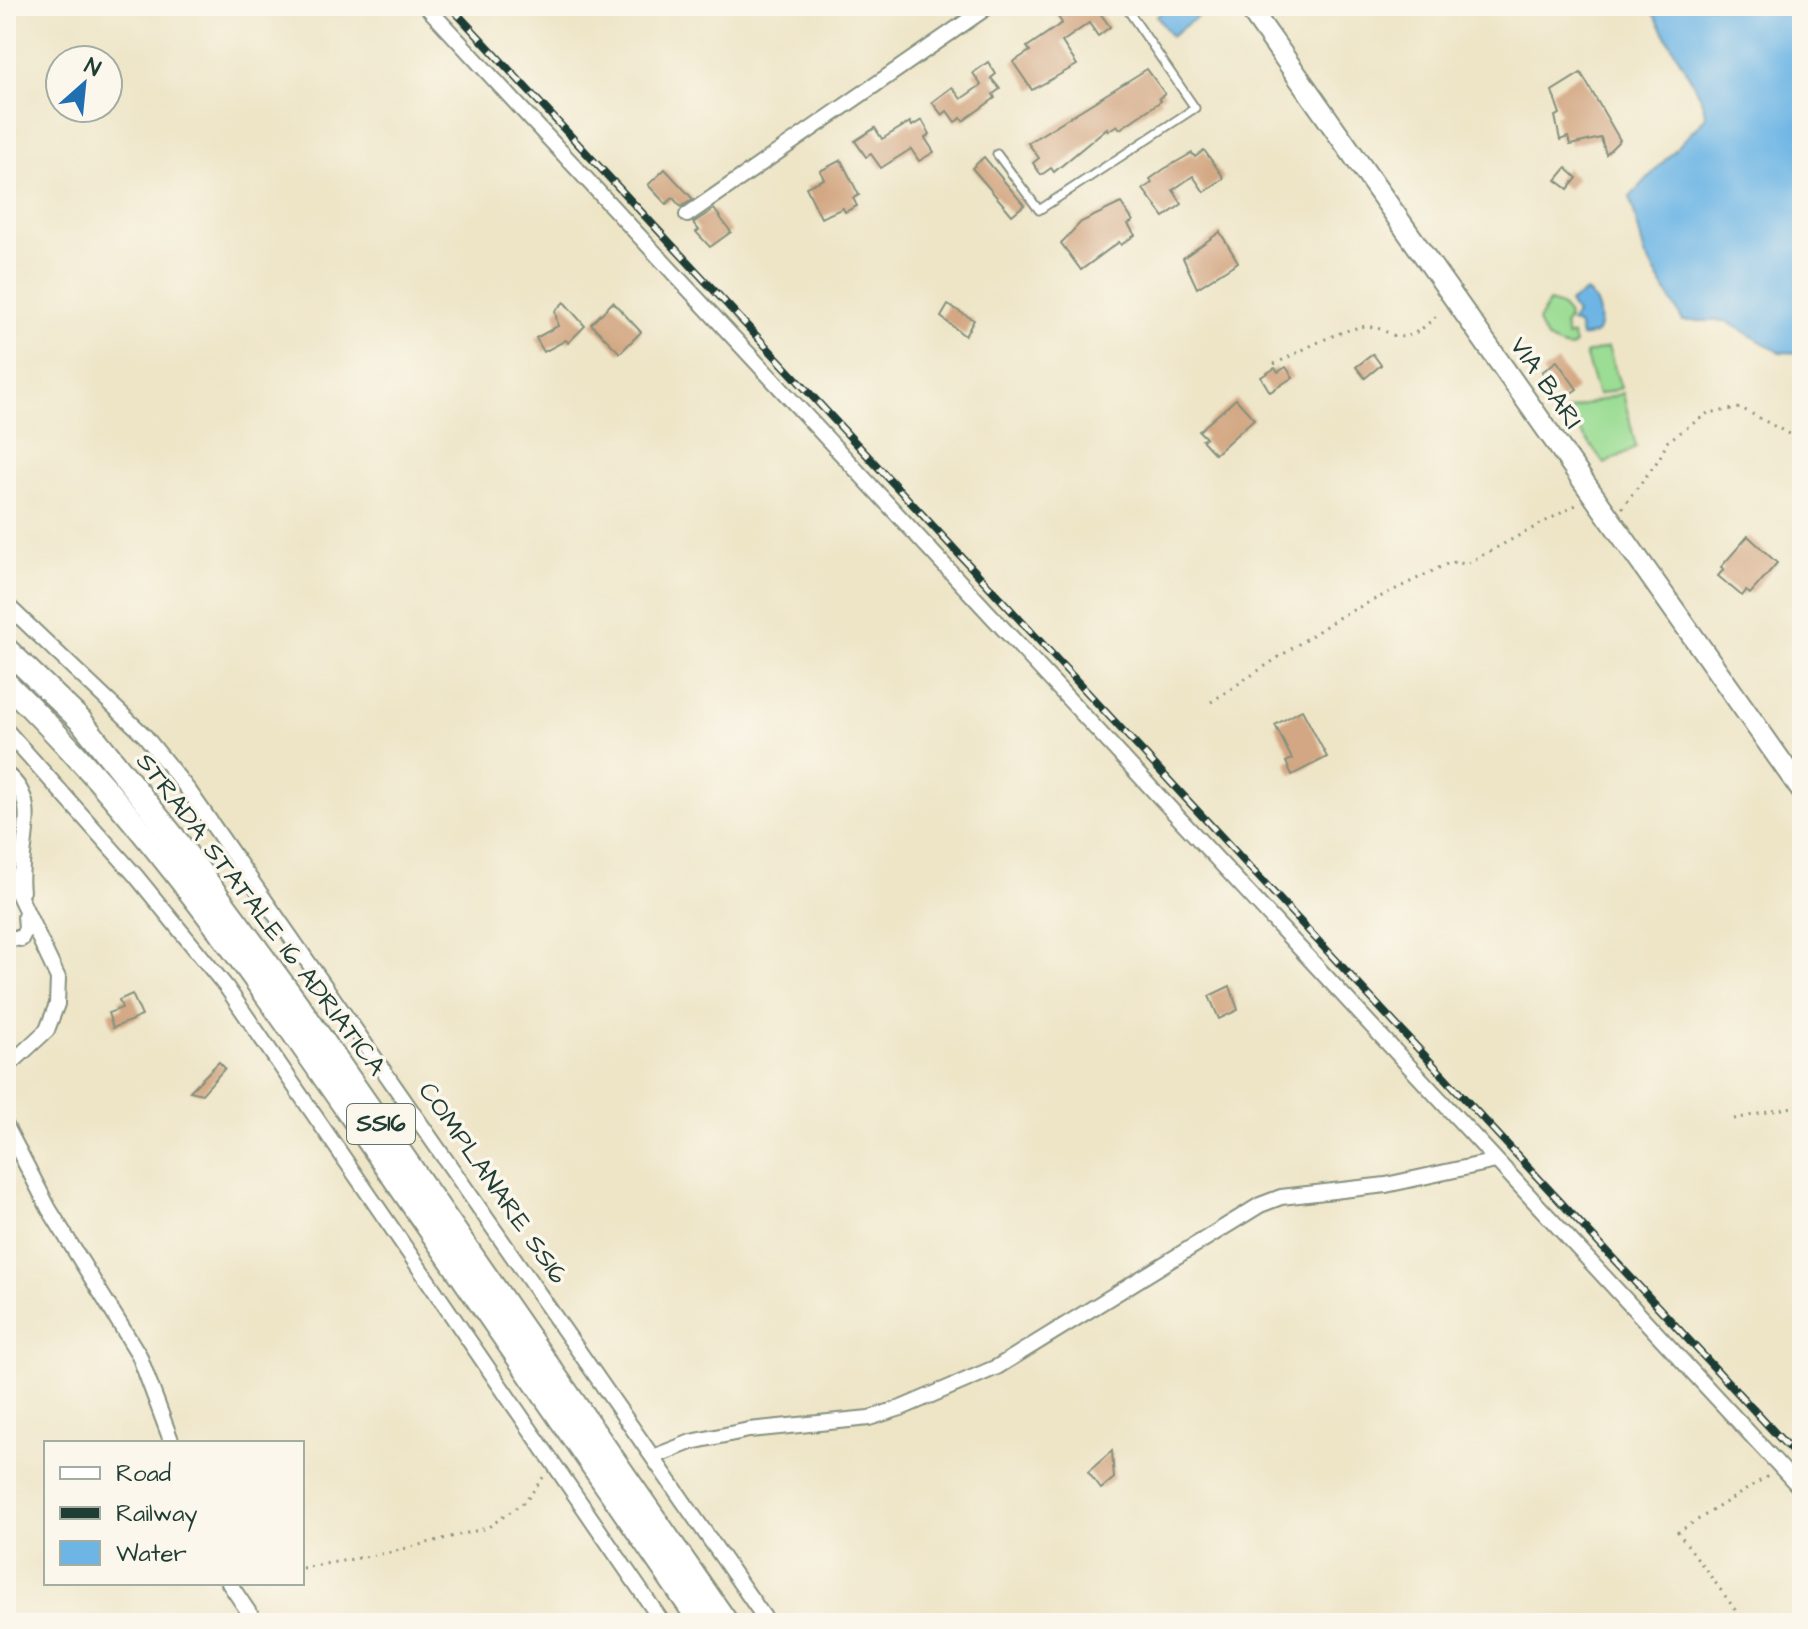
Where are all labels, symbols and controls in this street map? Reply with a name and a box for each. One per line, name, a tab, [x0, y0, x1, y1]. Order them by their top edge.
north arrow	[44, 44, 124, 124]
text: N	[79, 51, 106, 85]
street label: VIA BARI	[1501, 330, 1591, 436]
street label: STRADA STATALE 16 ADRIATICA	[127, 745, 395, 1083]
street label: COMPLANARE SS16	[410, 1075, 576, 1291]
road number: SS16	[347, 1104, 415, 1144]
legend	[44, 1441, 304, 1585]
text: Road	[116, 1457, 171, 1491]
text: Railway	[116, 1497, 198, 1532]
text: Water	[116, 1537, 187, 1571]

